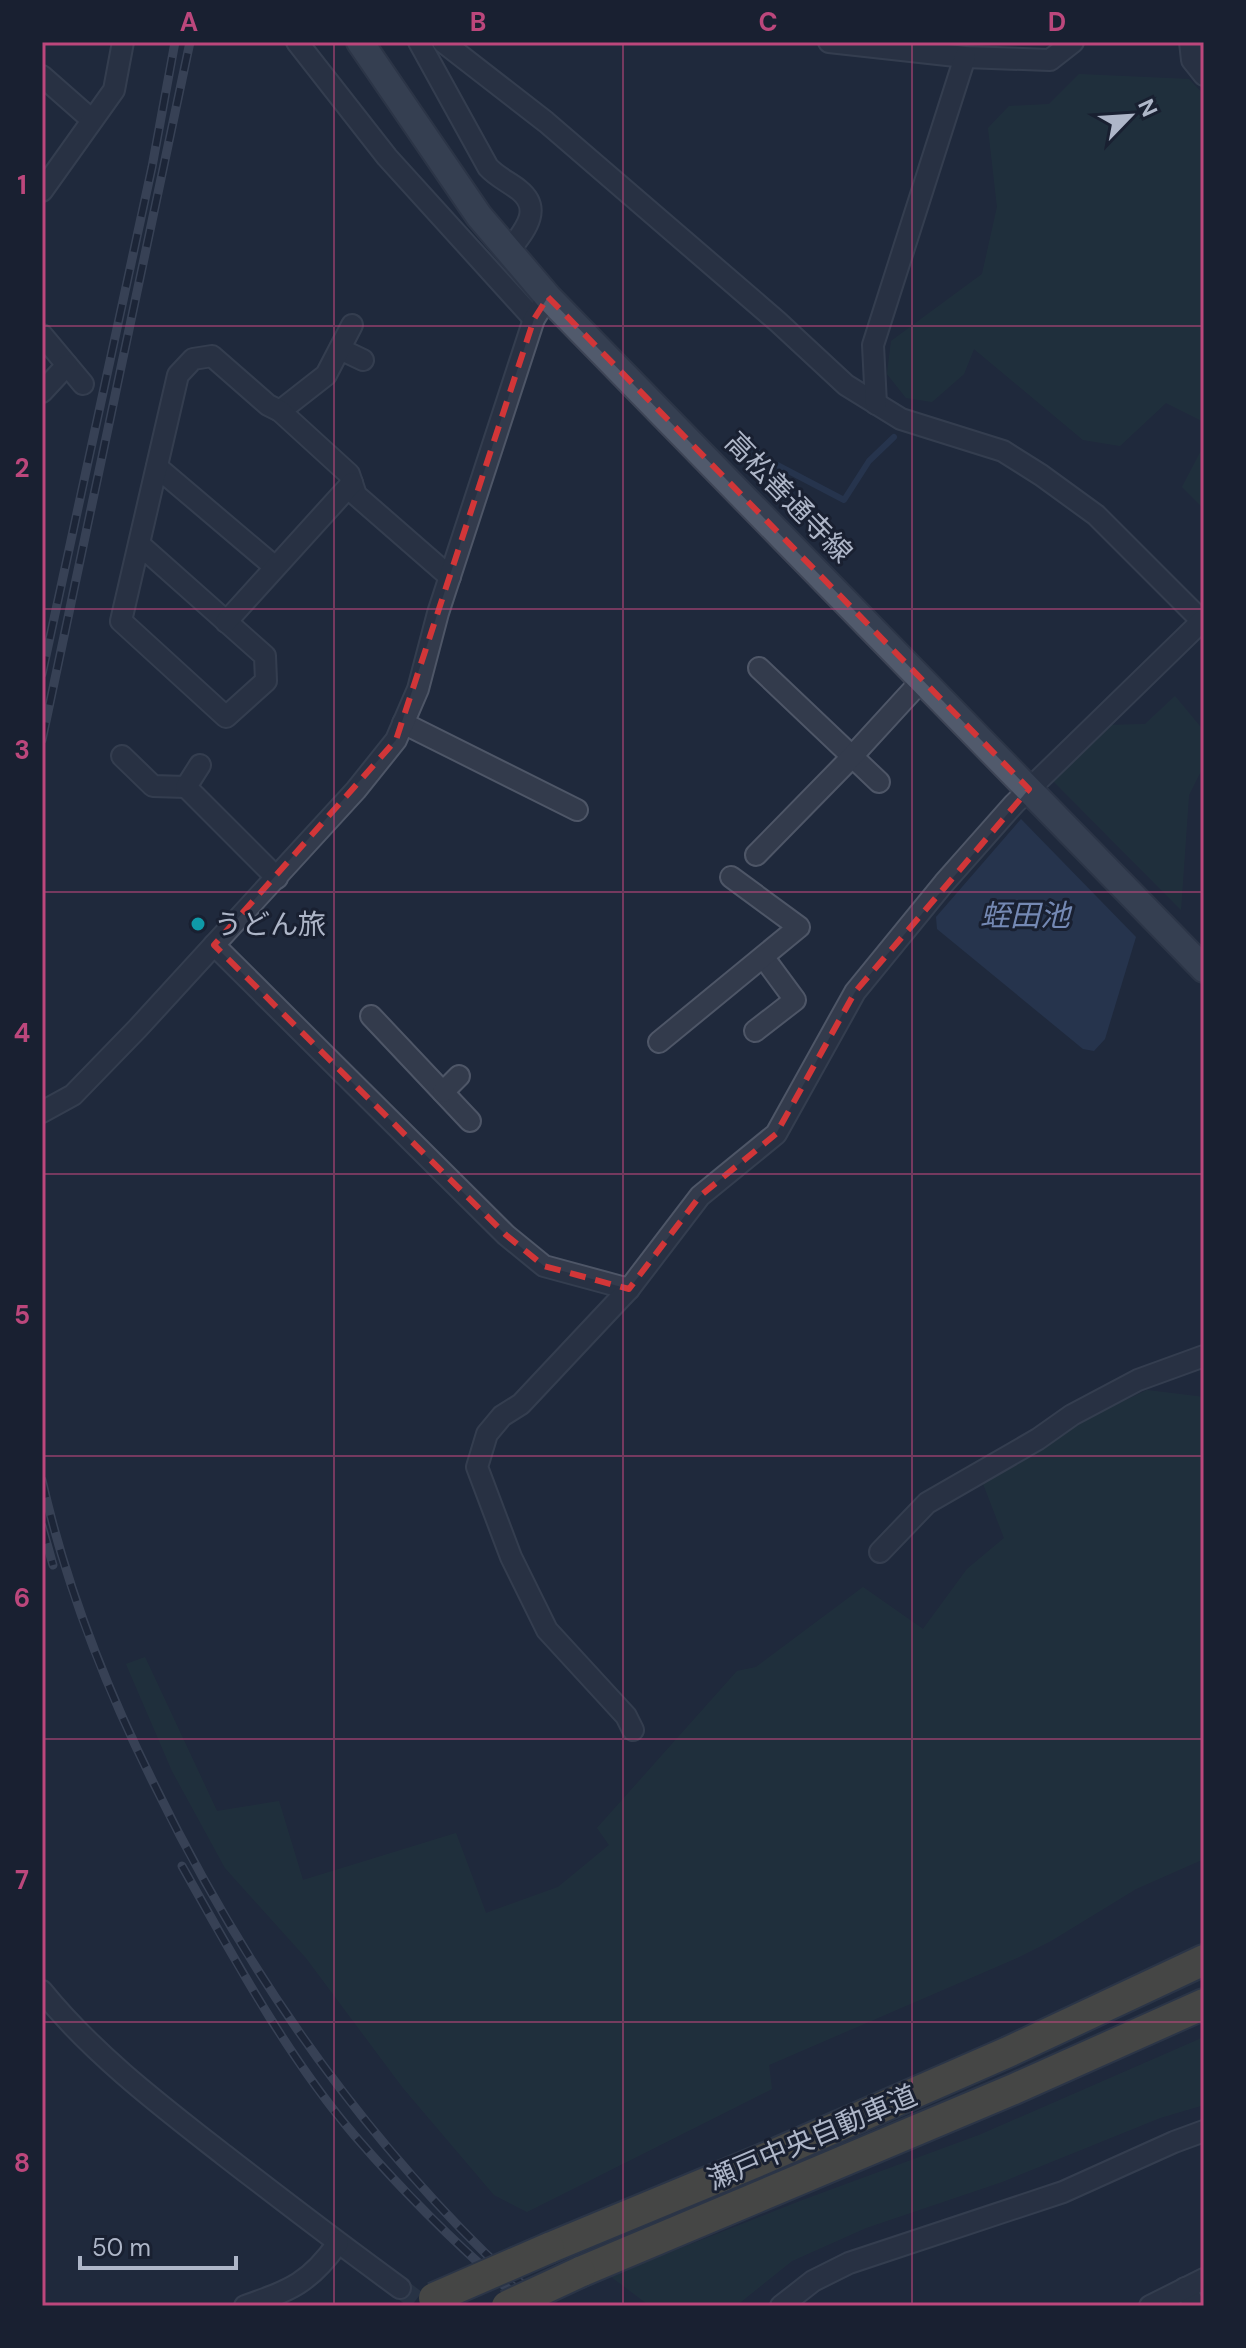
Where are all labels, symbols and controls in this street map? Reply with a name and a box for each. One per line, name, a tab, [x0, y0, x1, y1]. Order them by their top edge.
text: A	[180, 5, 198, 39]
text: B	[470, 5, 486, 39]
text: C	[758, 5, 778, 39]
text: D	[1048, 5, 1066, 39]
north arrow	[1090, 76, 1170, 156]
text: N	[1131, 94, 1164, 121]
text: 1	[17, 168, 27, 202]
street label: 高松善通寺線	[717, 424, 860, 571]
text: 2	[14, 451, 30, 485]
text: 3	[14, 733, 30, 767]
water label: 蛭田池	[980, 896, 1073, 935]
place label: うどん旅	[214, 906, 326, 943]
marker: うどん旅	[189, 915, 207, 933]
text: 4	[14, 1016, 30, 1050]
text: 5	[14, 1298, 30, 1332]
text: 6	[14, 1581, 30, 1615]
text: 7	[15, 1863, 29, 1897]
street label: 瀬戸中央自動車道	[702, 2077, 923, 2198]
text: 8	[14, 2146, 30, 2180]
scale bar	[80, 2220, 236, 2270]
text: 50 m	[92, 2232, 151, 2263]

